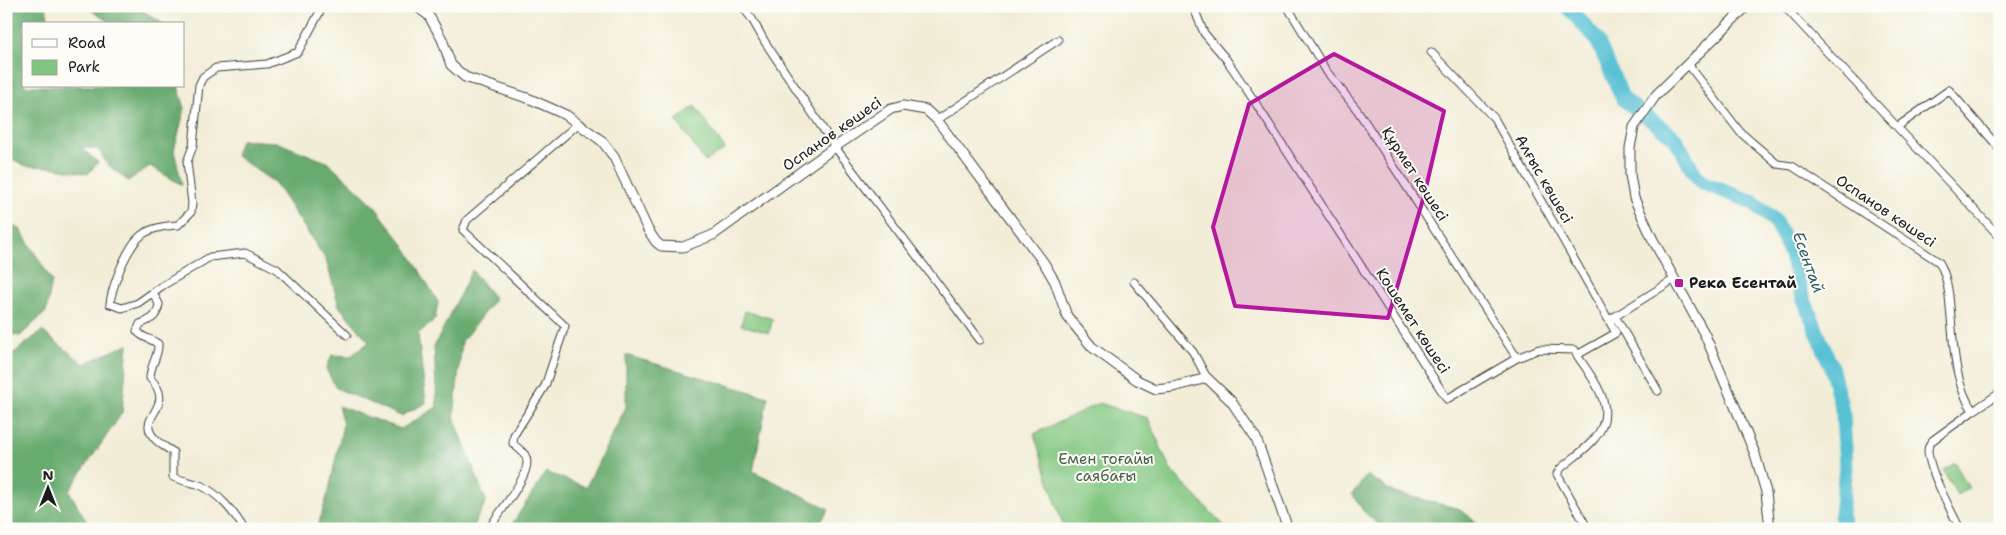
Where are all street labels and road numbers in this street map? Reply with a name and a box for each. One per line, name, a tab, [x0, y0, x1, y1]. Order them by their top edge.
street label: Оспанов көшесі	[778, 92, 886, 176]
street label: Құрмет көшесі	[1377, 123, 1453, 225]
street label: Алғыс көшесі	[1510, 131, 1578, 227]
street label: Оспанов көшесі	[1832, 170, 1940, 252]
street label: Кошемет көшесі	[1371, 264, 1455, 378]

